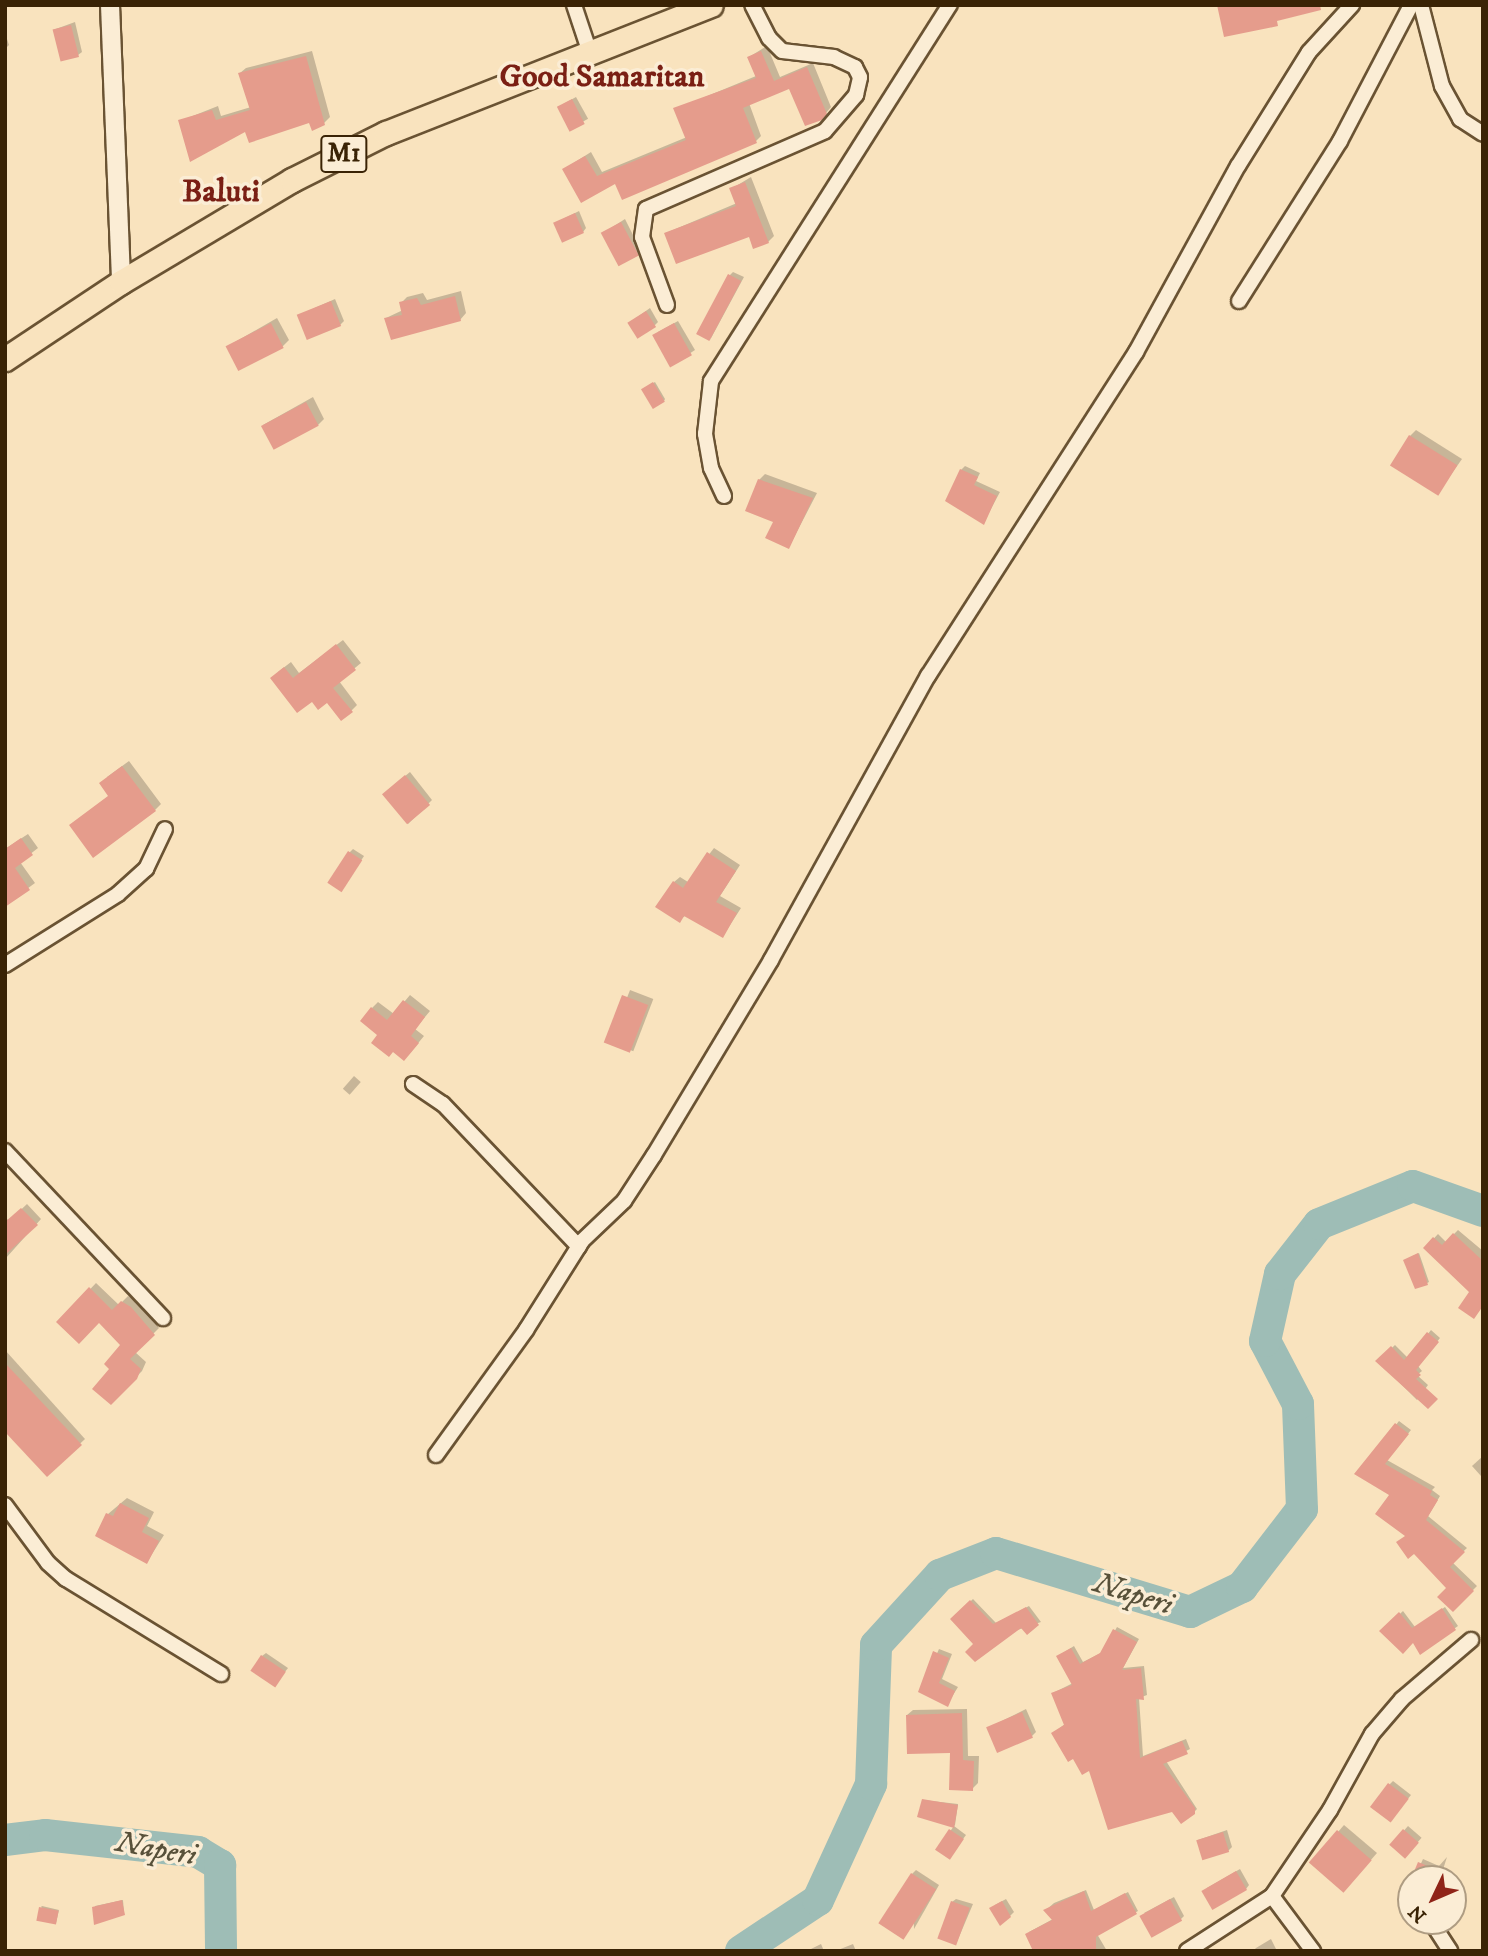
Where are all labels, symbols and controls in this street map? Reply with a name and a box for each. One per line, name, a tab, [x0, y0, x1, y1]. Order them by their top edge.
district label: Good Samaritan	[500, 58, 704, 96]
road number: M1	[320, 132, 368, 176]
district label: Baluti	[182, 173, 260, 211]
water label: Naperi	[1089, 1566, 1177, 1624]
water label: Naperi	[113, 1825, 199, 1875]
north arrow	[1397, 1865, 1467, 1935]
text: N	[1404, 1900, 1432, 1927]

